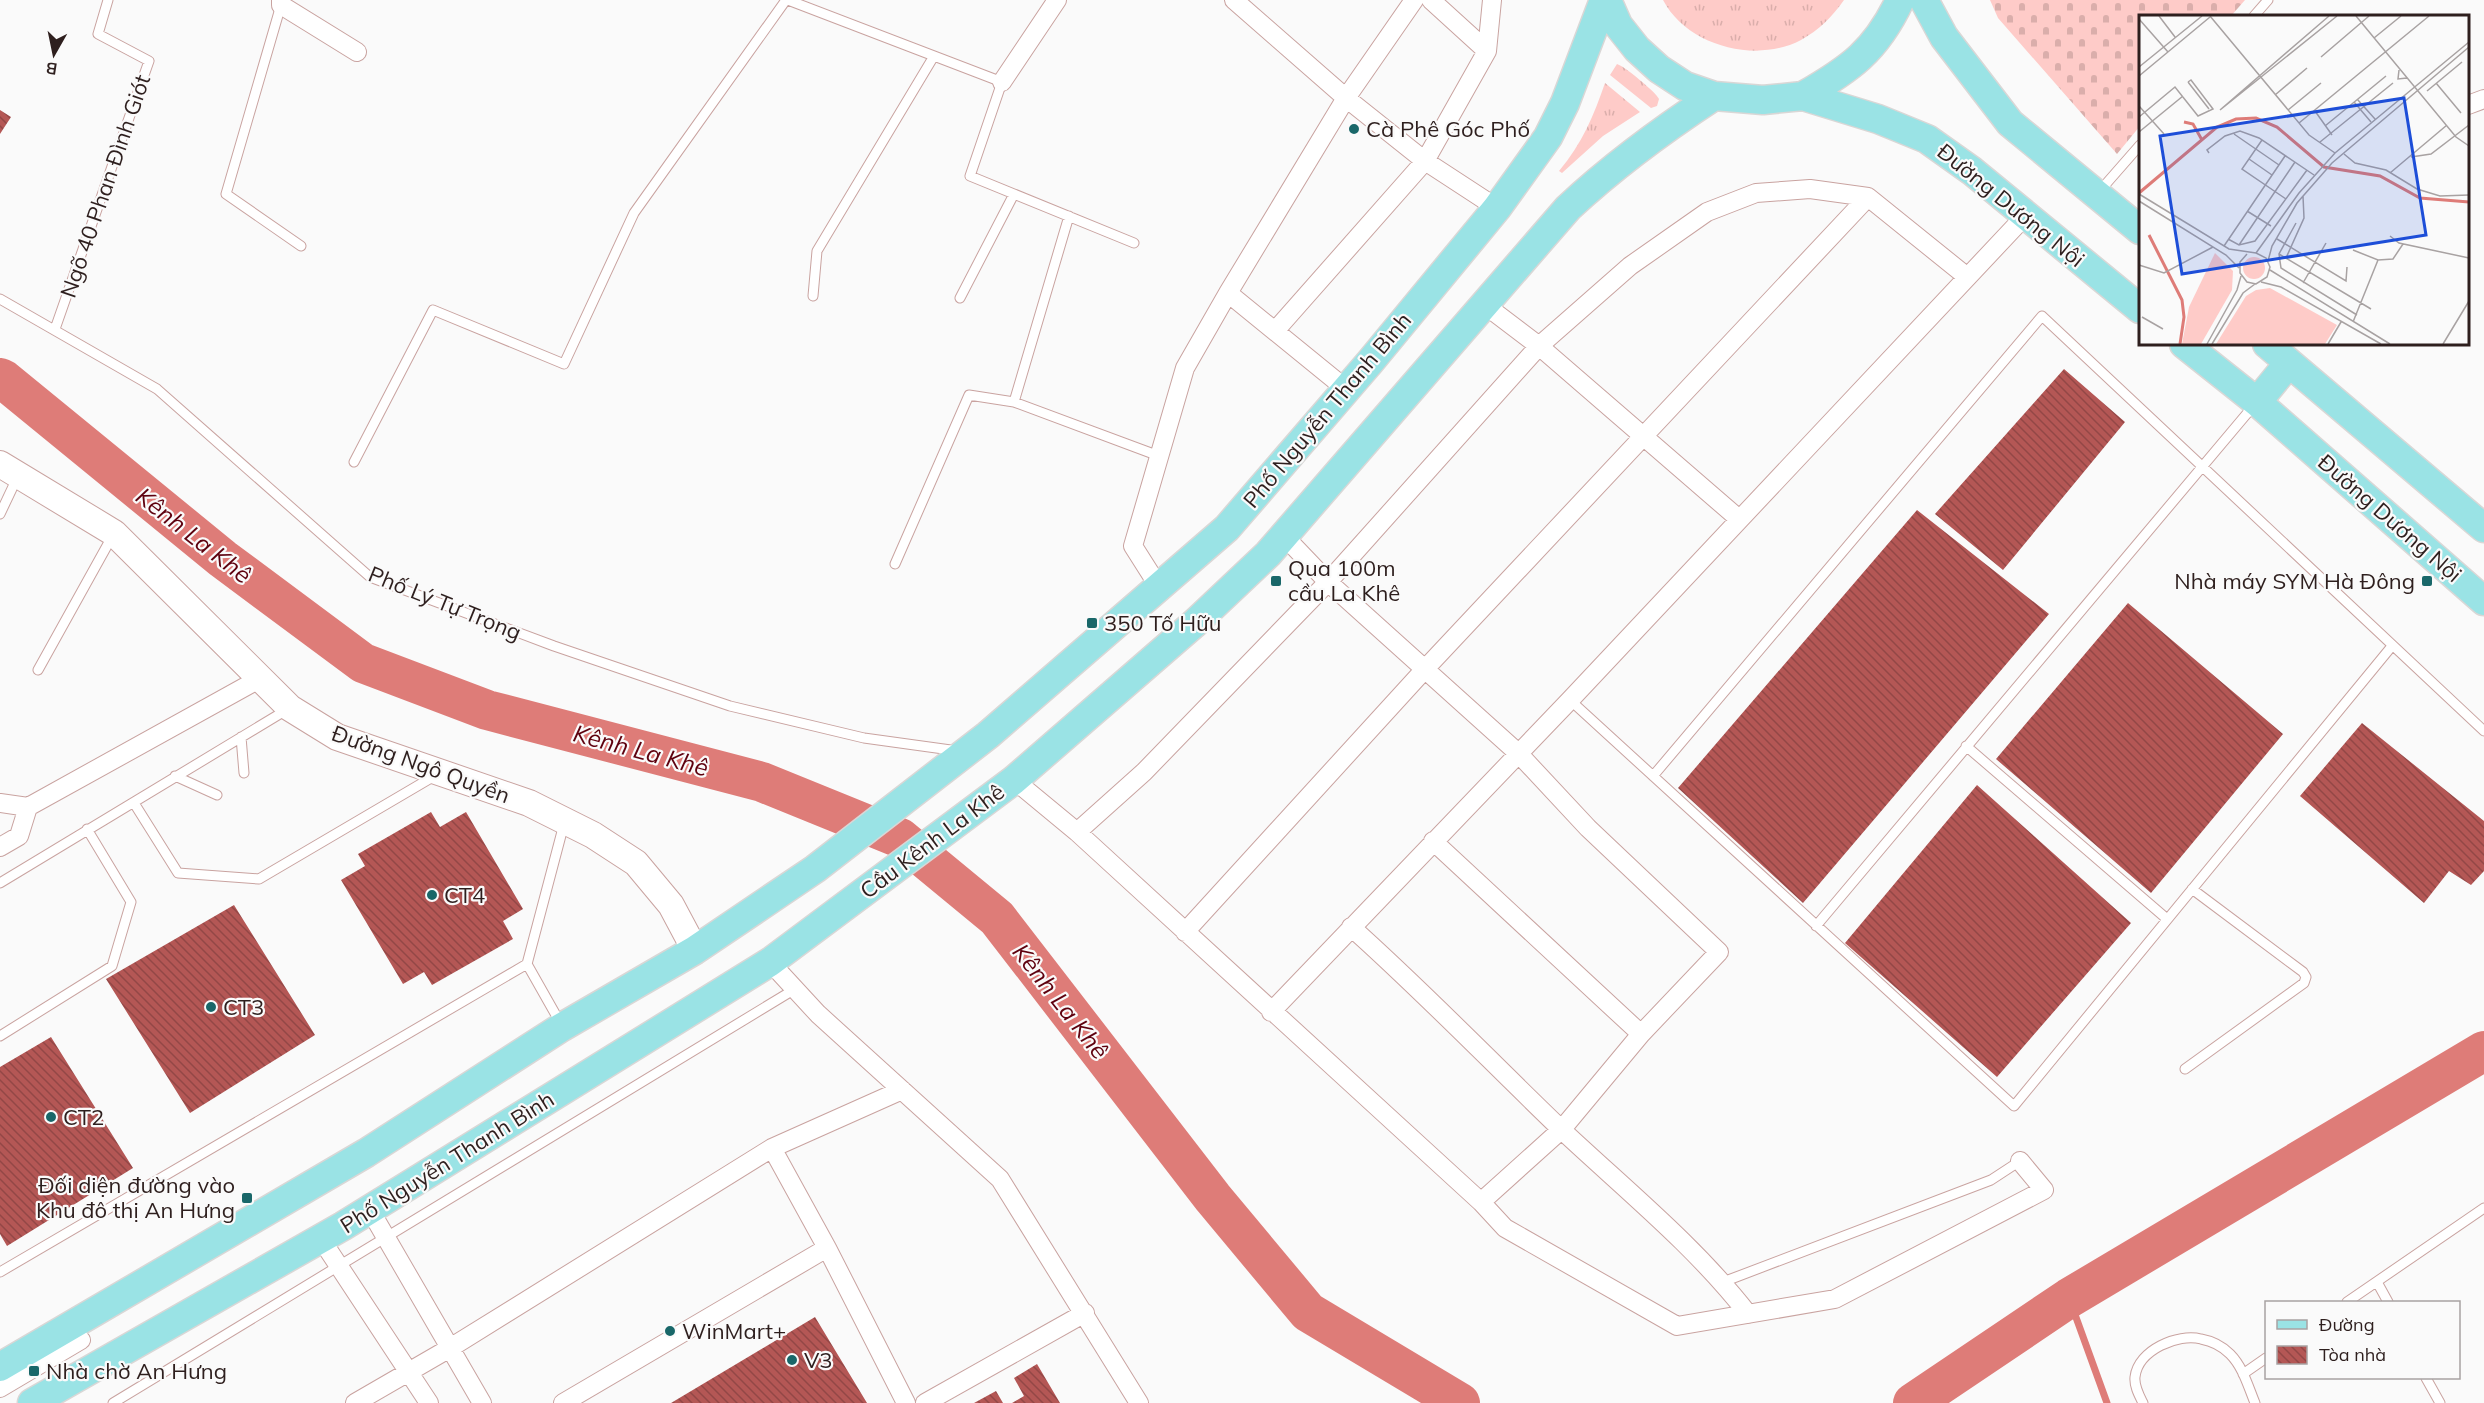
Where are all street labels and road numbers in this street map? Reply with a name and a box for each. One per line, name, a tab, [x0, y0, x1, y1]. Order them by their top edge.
street label: Ngõ 40 Phan Đình Giót	[54, 71, 156, 301]
street label: Đường Dương Nội	[1932, 137, 2090, 273]
street label: Phố Nguyễn Thanh Bình	[1237, 306, 1417, 514]
street label: Đường Dương Nội	[2312, 448, 2468, 588]
street label: Phố Lý Tự Trọng	[365, 560, 525, 646]
street label: Đường Ngô Quyền	[328, 719, 514, 809]
street label: Cầu Kênh La Khê	[854, 778, 1010, 904]
street label: Phố Nguyễn Thanh Bình	[335, 1085, 559, 1239]

